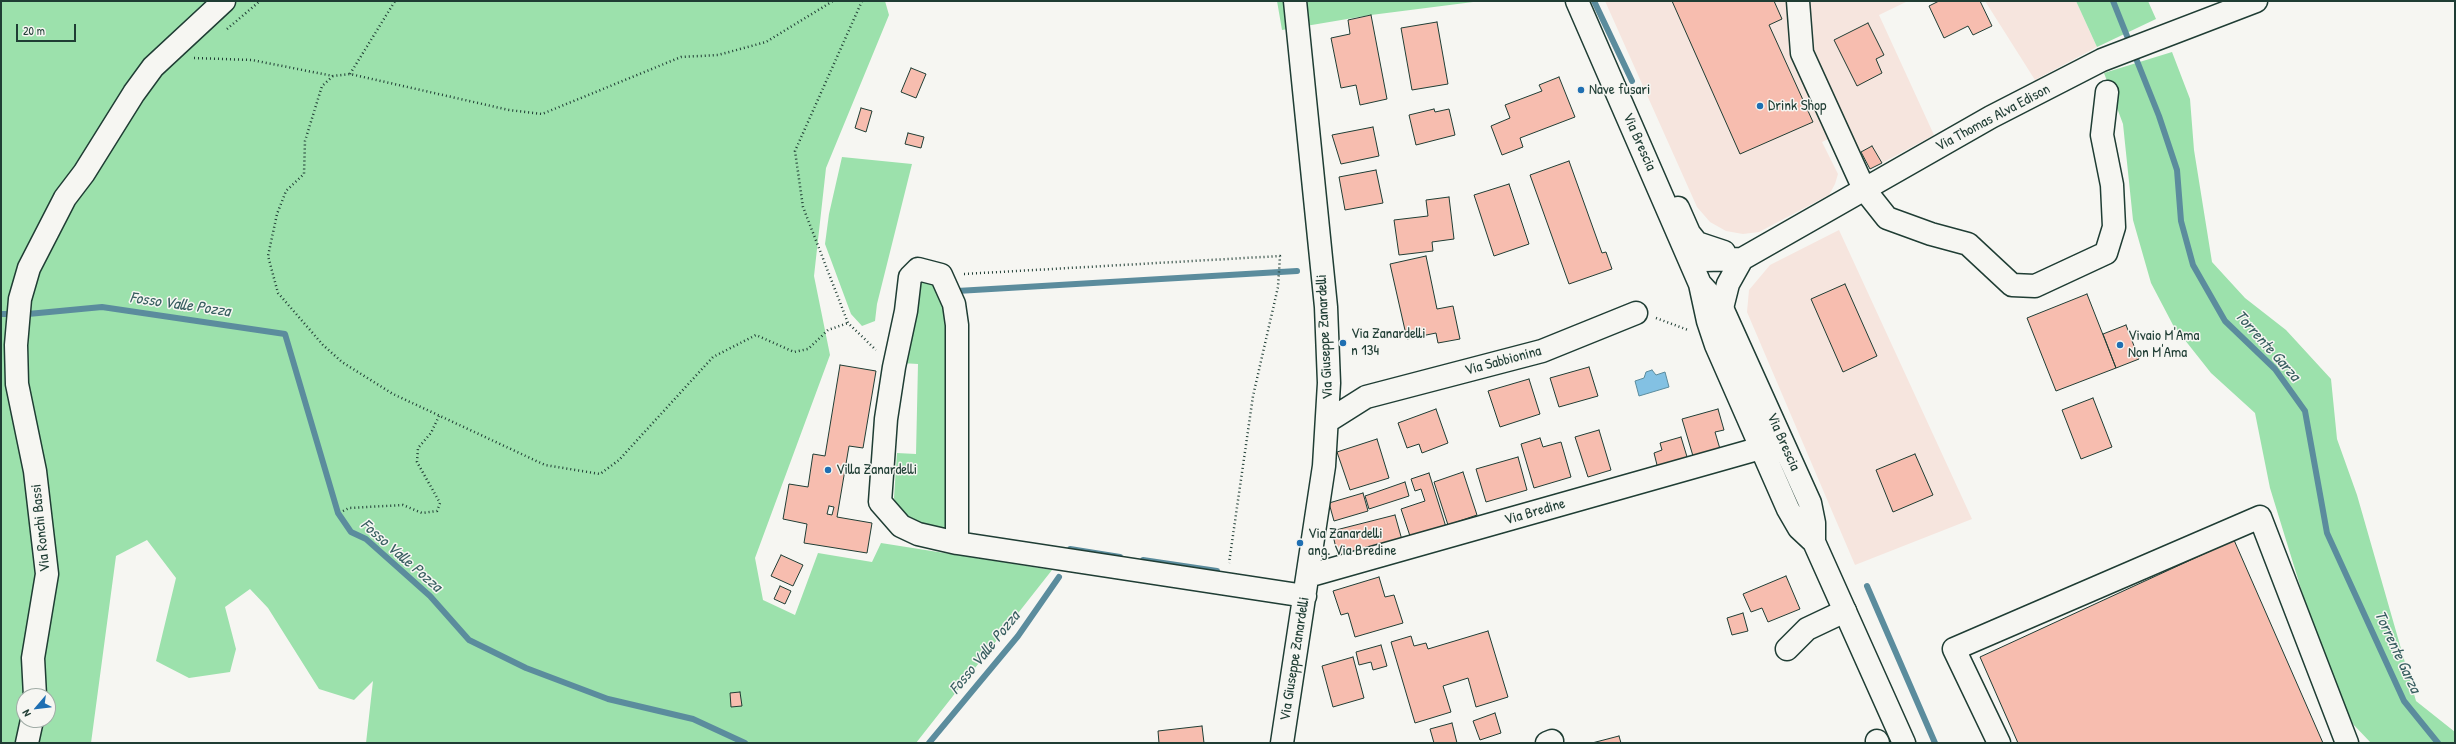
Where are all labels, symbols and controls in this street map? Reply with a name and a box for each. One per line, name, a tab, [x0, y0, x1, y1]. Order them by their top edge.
scale bar	[18, 16, 78, 42]
text: 20 m	[23, 22, 45, 39]
street label: Via Thomas Alva Edison	[1933, 80, 2053, 156]
place label: Nave fusari	[1589, 81, 1650, 99]
marker: Nave fusari	[1576, 85, 1586, 95]
place label: Drink Shop	[1768, 97, 1826, 115]
marker: Drink Shop	[1755, 101, 1765, 111]
street label: Via Brescia	[1618, 110, 1660, 174]
street label: Via Giuseppe Zanardelli	[1313, 274, 1337, 400]
water label: Fosso Valle Pozza	[129, 288, 231, 322]
water label: Torrente Garza	[2230, 307, 2304, 385]
place label: Via Zanardelli n 134	[1351, 325, 1426, 360]
place label: Vivaio M'Ama Non M'Ama	[2128, 327, 2199, 362]
marker: Via Zanardelli n 134	[1338, 338, 1348, 348]
marker: Vivaio M'Ama Non M'Ama	[2115, 340, 2125, 350]
street label: Via Sabbionina	[1463, 342, 1543, 380]
street label: Via Brescia	[1762, 410, 1804, 474]
place label: Villa Zanardelli	[836, 461, 917, 479]
marker: Villa Zanardelli	[823, 465, 833, 475]
street label: Via Ronchi Bassi	[27, 483, 55, 573]
street label: Via Bredine	[1503, 495, 1567, 529]
water label: Fosso Valle Pozza	[357, 516, 445, 596]
place label: Via Zanardelli ang. Via Bredine	[1308, 525, 1396, 560]
marker: Via Zanardelli ang. Via Bredine	[1295, 538, 1305, 548]
street label: Via Giuseppe Zanardelli	[1276, 596, 1314, 722]
water label: Fosso Valle Pozza	[946, 608, 1024, 698]
water label: Torrente Garza	[2370, 608, 2424, 696]
north arrow	[16, 688, 56, 728]
text: N	[19, 707, 34, 719]

